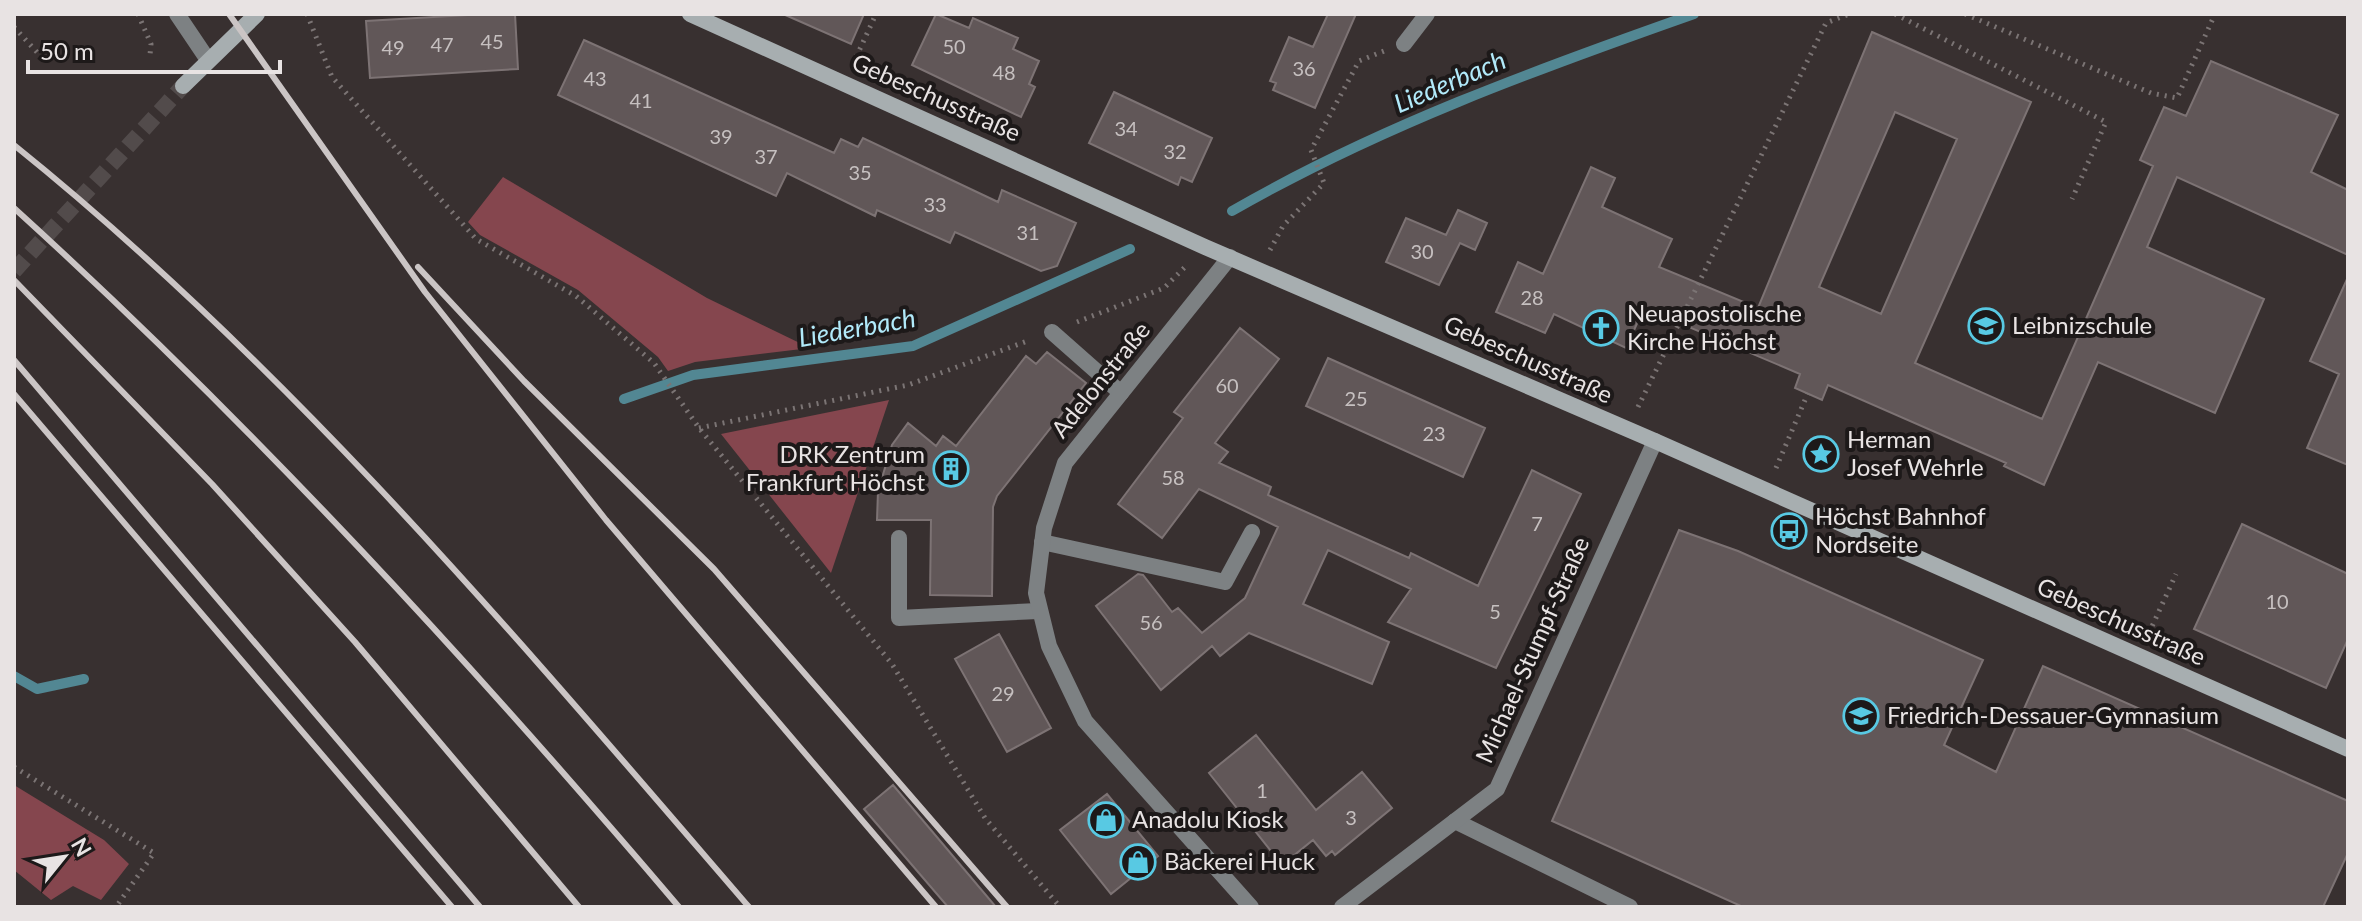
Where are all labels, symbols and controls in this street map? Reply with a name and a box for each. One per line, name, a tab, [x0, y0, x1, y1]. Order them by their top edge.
scale bar	[28, 24, 280, 74]
house number: 45	[480, 29, 504, 53]
house number: 47	[430, 32, 454, 56]
house number: 50	[942, 34, 966, 58]
house number: 49	[381, 35, 405, 59]
text: 50 m	[40, 36, 94, 65]
water label: Liederbach	[1389, 43, 1510, 119]
street label: Gebeschusstraße	[848, 47, 1025, 147]
house number: 36	[1292, 56, 1316, 80]
house number: 48	[992, 60, 1016, 84]
house number: 43	[583, 66, 607, 90]
house number: 41	[629, 88, 653, 112]
house number: 34	[1114, 116, 1138, 140]
house number: 39	[709, 124, 733, 148]
house number: 32	[1163, 139, 1187, 163]
house number: 37	[754, 144, 778, 168]
house number: 35	[848, 160, 872, 184]
house number: 33	[923, 192, 947, 216]
house number: 31	[1016, 220, 1040, 244]
house number: 30	[1410, 239, 1434, 263]
house number: 28	[1520, 285, 1544, 309]
place label: Neuapostolische Kirche Höchst	[1627, 298, 1802, 355]
water label: Liederbach	[796, 301, 918, 353]
school or university icon: Leibnizschule	[1967, 307, 2005, 345]
street label: Gebeschusstraße	[1440, 309, 1617, 409]
church icon: Neuapostolische Kirche Höchst	[1582, 309, 1620, 347]
place label: Leibnizschule	[2012, 310, 2152, 339]
street label: Adelonstraße	[1044, 315, 1155, 443]
house number: 60	[1215, 373, 1239, 397]
house number: 25	[1344, 386, 1368, 410]
house number: 23	[1422, 421, 1446, 445]
place label: Herman Josef Wehrle	[1847, 424, 1984, 481]
place icon: Herman Josef Wehrle	[1802, 435, 1840, 473]
place label: DRK Zentrum Frankfurt Höchst	[746, 439, 925, 496]
building icon: DRK Zentrum Frankfurt Höchst	[932, 450, 970, 488]
house number: 58	[1161, 465, 1185, 489]
place label: Höchst Bahnhof Nordseite	[1815, 501, 1986, 558]
house number: 7	[1531, 511, 1543, 535]
bus stop icon: Höchst Bahnhof Nordseite	[1770, 512, 1808, 550]
street label: Michael-Stumpf-Straße	[1469, 532, 1595, 767]
street label: Gebeschusstraße	[2033, 571, 2210, 671]
house number: 10	[2265, 589, 2289, 613]
house number: 5	[1489, 599, 1501, 623]
house number: 56	[1139, 610, 1163, 634]
house number: 29	[991, 681, 1015, 705]
school or university icon: Friedrich-Dessauer-Gymnasium	[1842, 697, 1880, 735]
place label: Friedrich-Dessauer-Gymnasium	[1887, 700, 2219, 729]
house number: 1	[1256, 778, 1268, 802]
shop icon: Anadolu Kiosk	[1087, 801, 1125, 839]
place label: Anadolu Kiosk	[1132, 804, 1284, 833]
house number: 3	[1345, 805, 1357, 829]
north arrow	[24, 817, 104, 897]
text: N	[66, 833, 98, 861]
shop icon: Bäckerei Huck	[1119, 843, 1157, 881]
place label: Bäckerei Huck	[1164, 846, 1316, 875]

